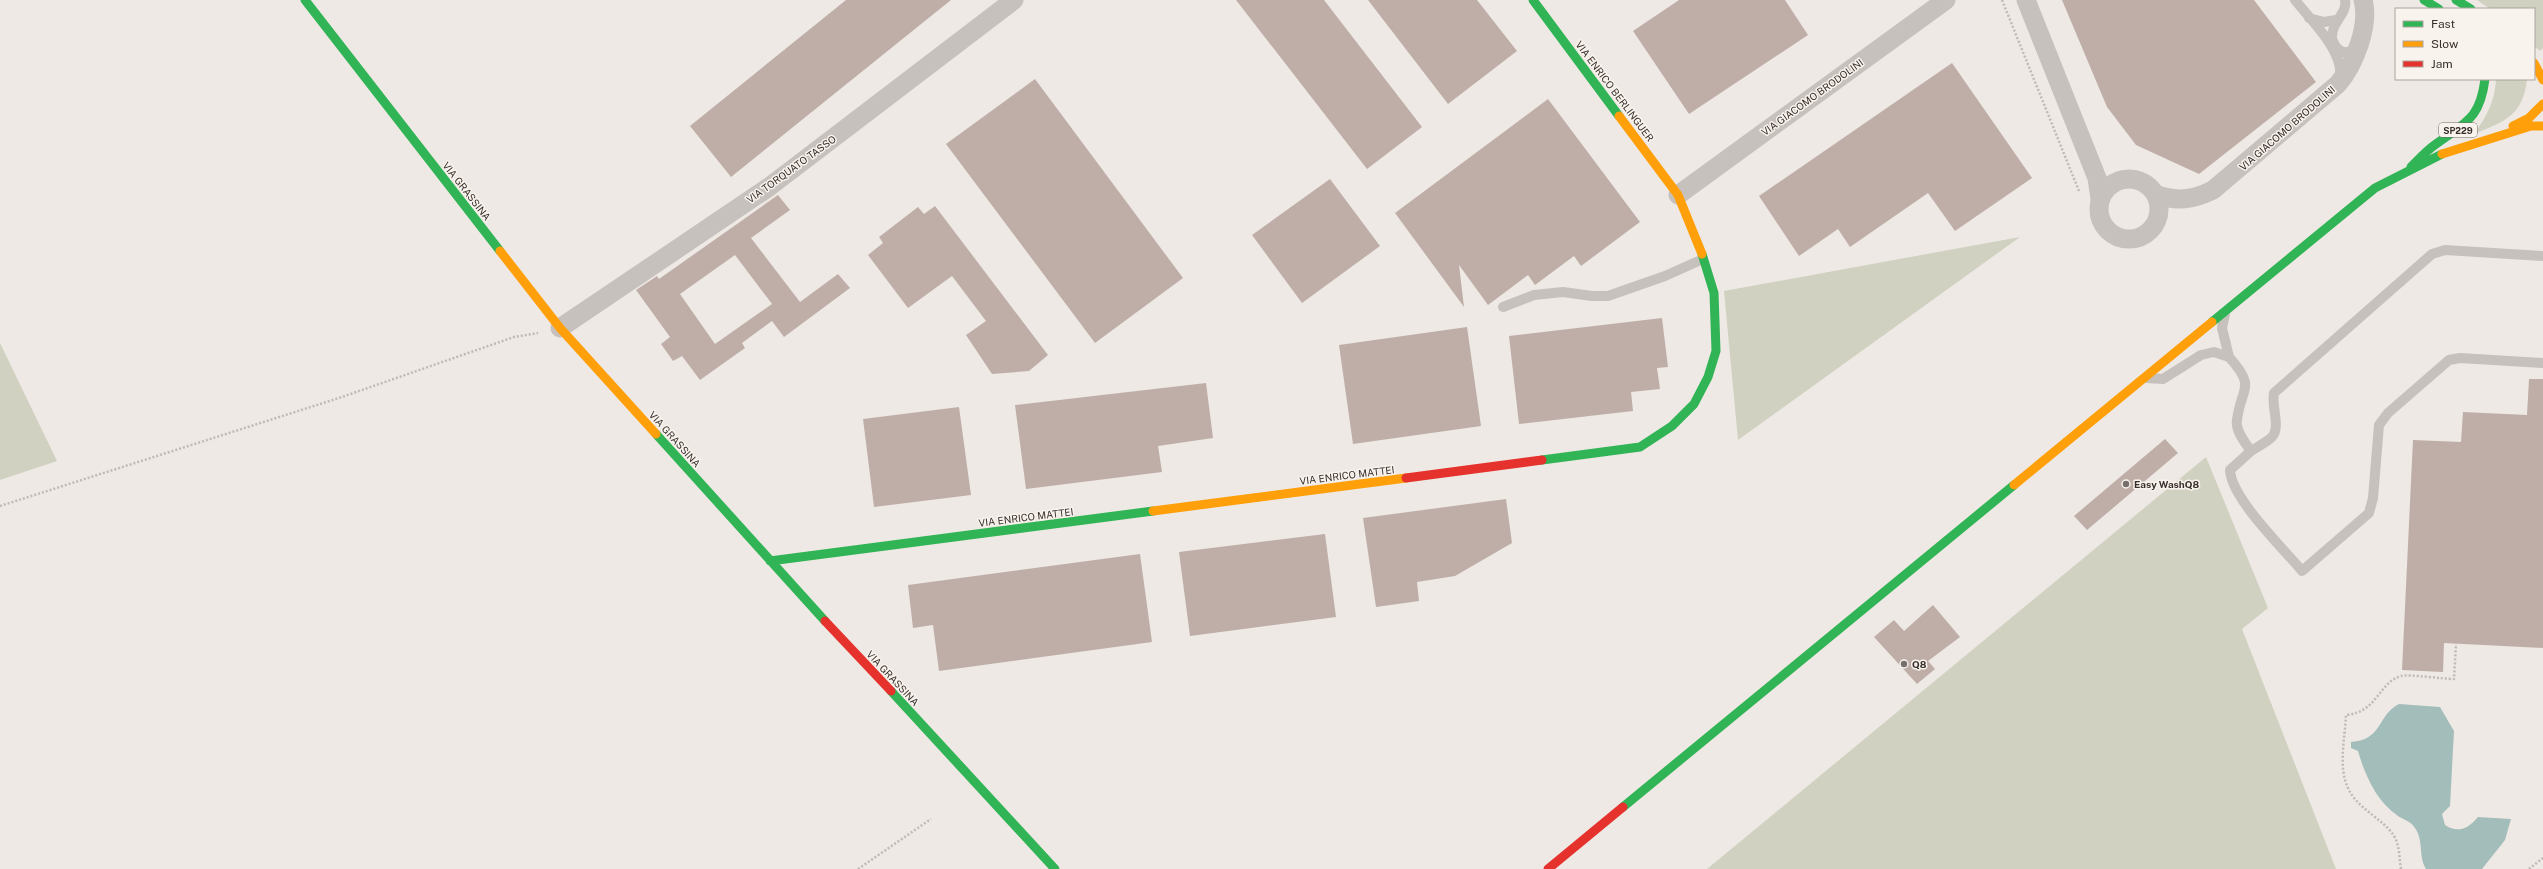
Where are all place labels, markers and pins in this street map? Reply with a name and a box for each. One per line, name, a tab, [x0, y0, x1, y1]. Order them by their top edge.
place label: Easy WashQ8	[2134, 478, 2200, 490]
marker: Easy WashQ8	[2121, 479, 2131, 489]
place label: Q8	[1912, 658, 1927, 670]
marker: Q8	[1899, 659, 1909, 669]

